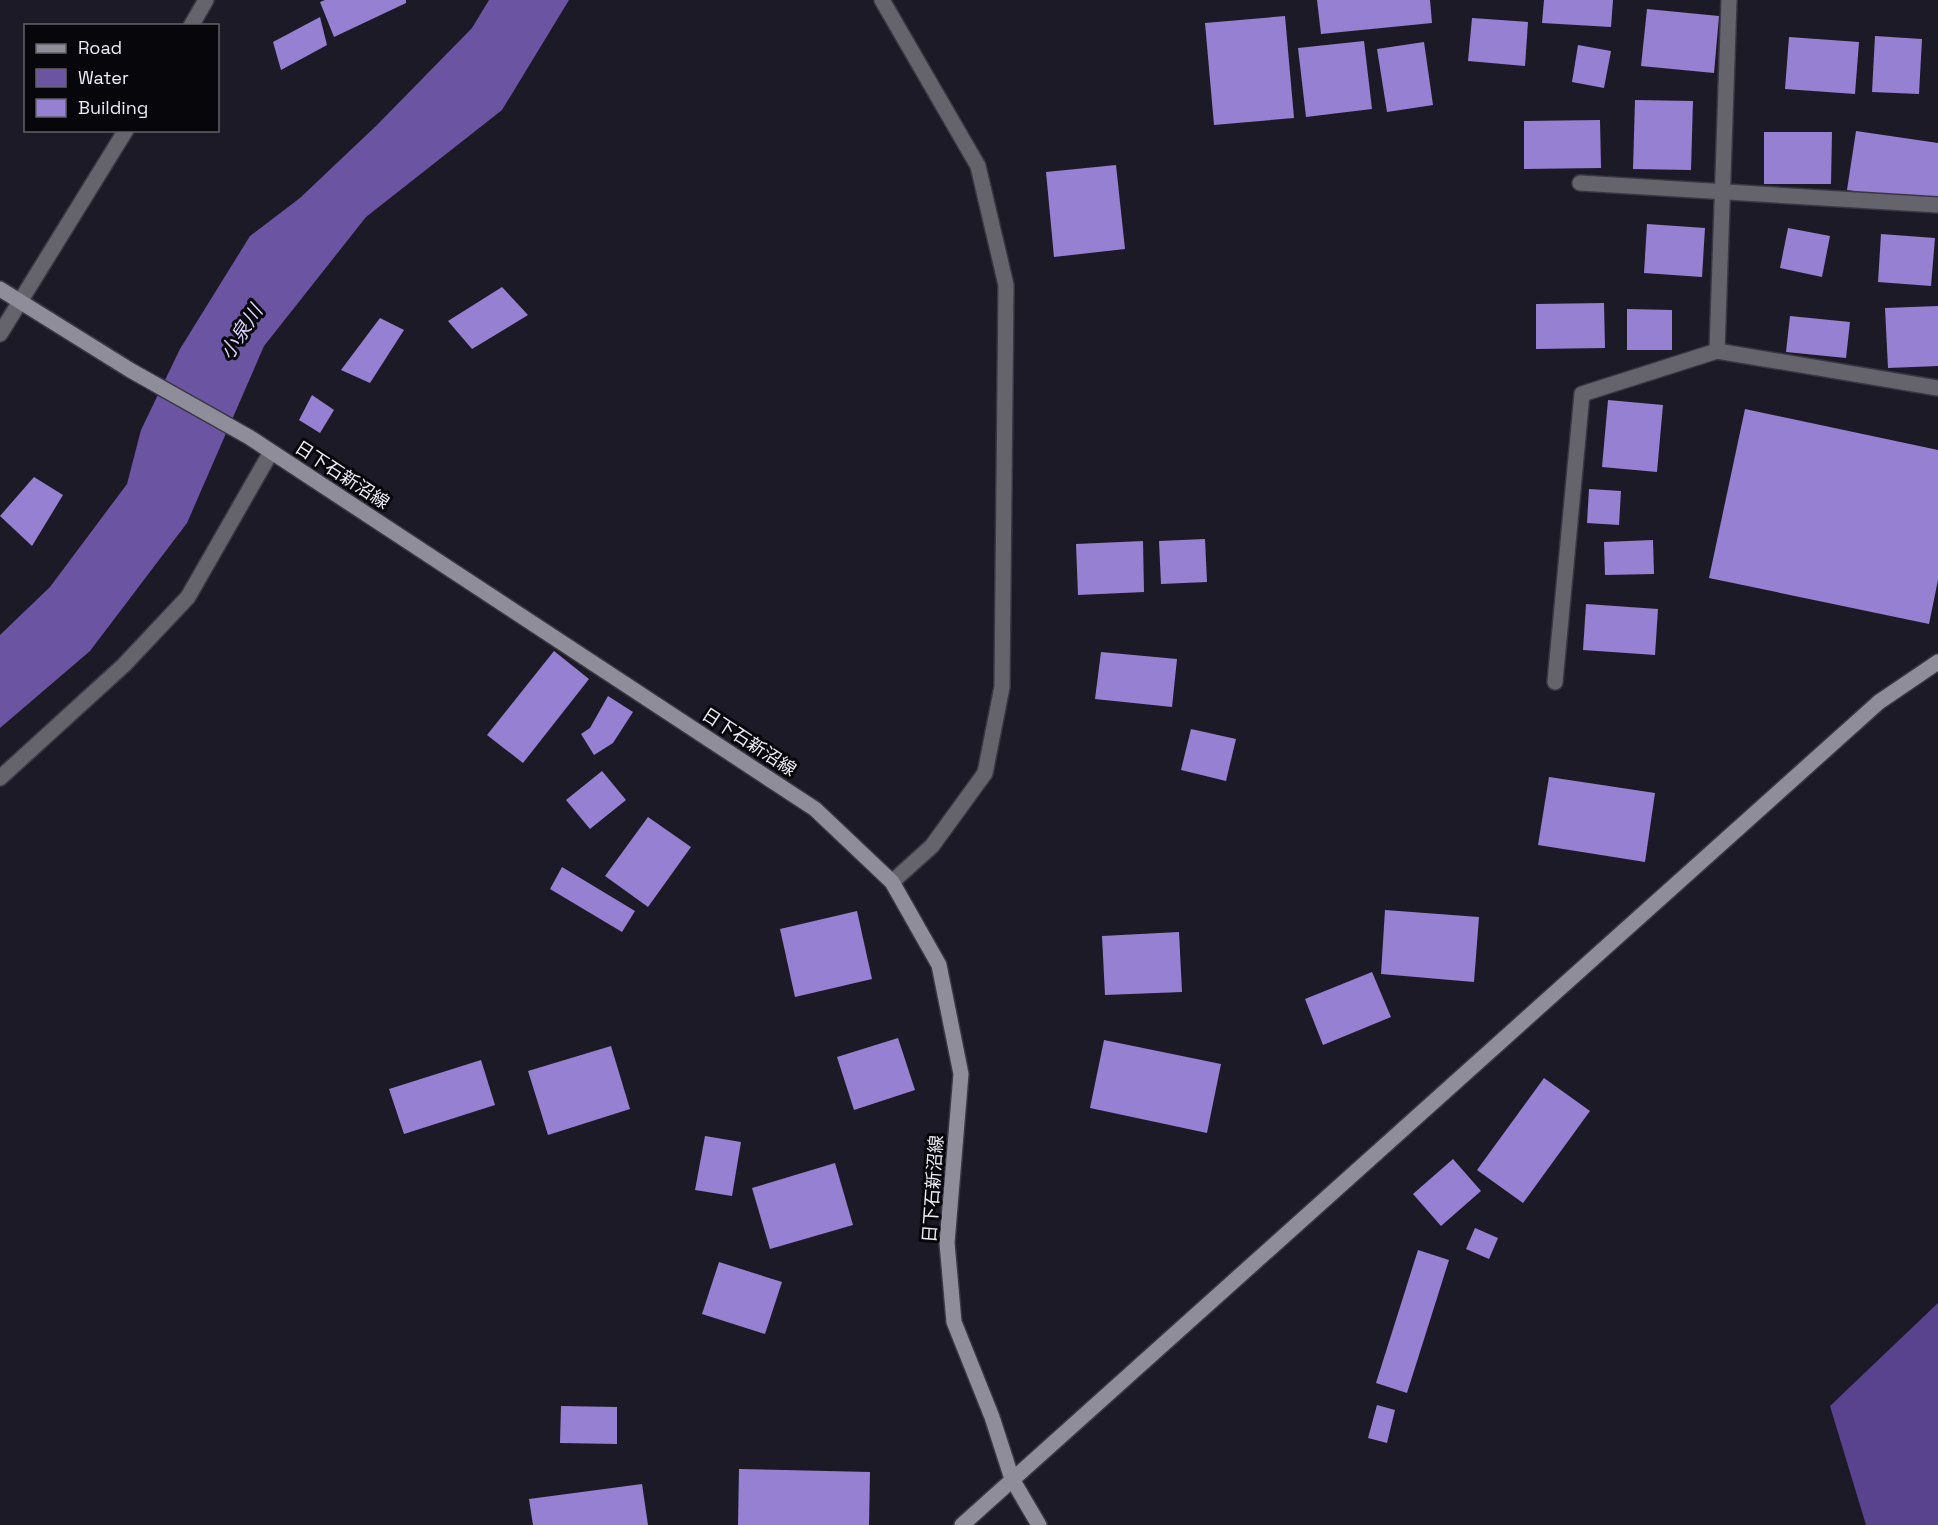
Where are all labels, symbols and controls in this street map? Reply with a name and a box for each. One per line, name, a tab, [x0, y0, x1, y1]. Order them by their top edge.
legend	[24, 24, 219, 132]
text: Road	[78, 36, 122, 59]
text: Water	[78, 66, 129, 89]
text: Building	[78, 96, 148, 119]
water label: 小泉川	[214, 298, 269, 364]
street label: 日下石新沼線	[291, 436, 394, 514]
street label: 日下石新沼線	[698, 703, 801, 781]
street label: 日下石新沼線	[917, 1134, 948, 1244]

